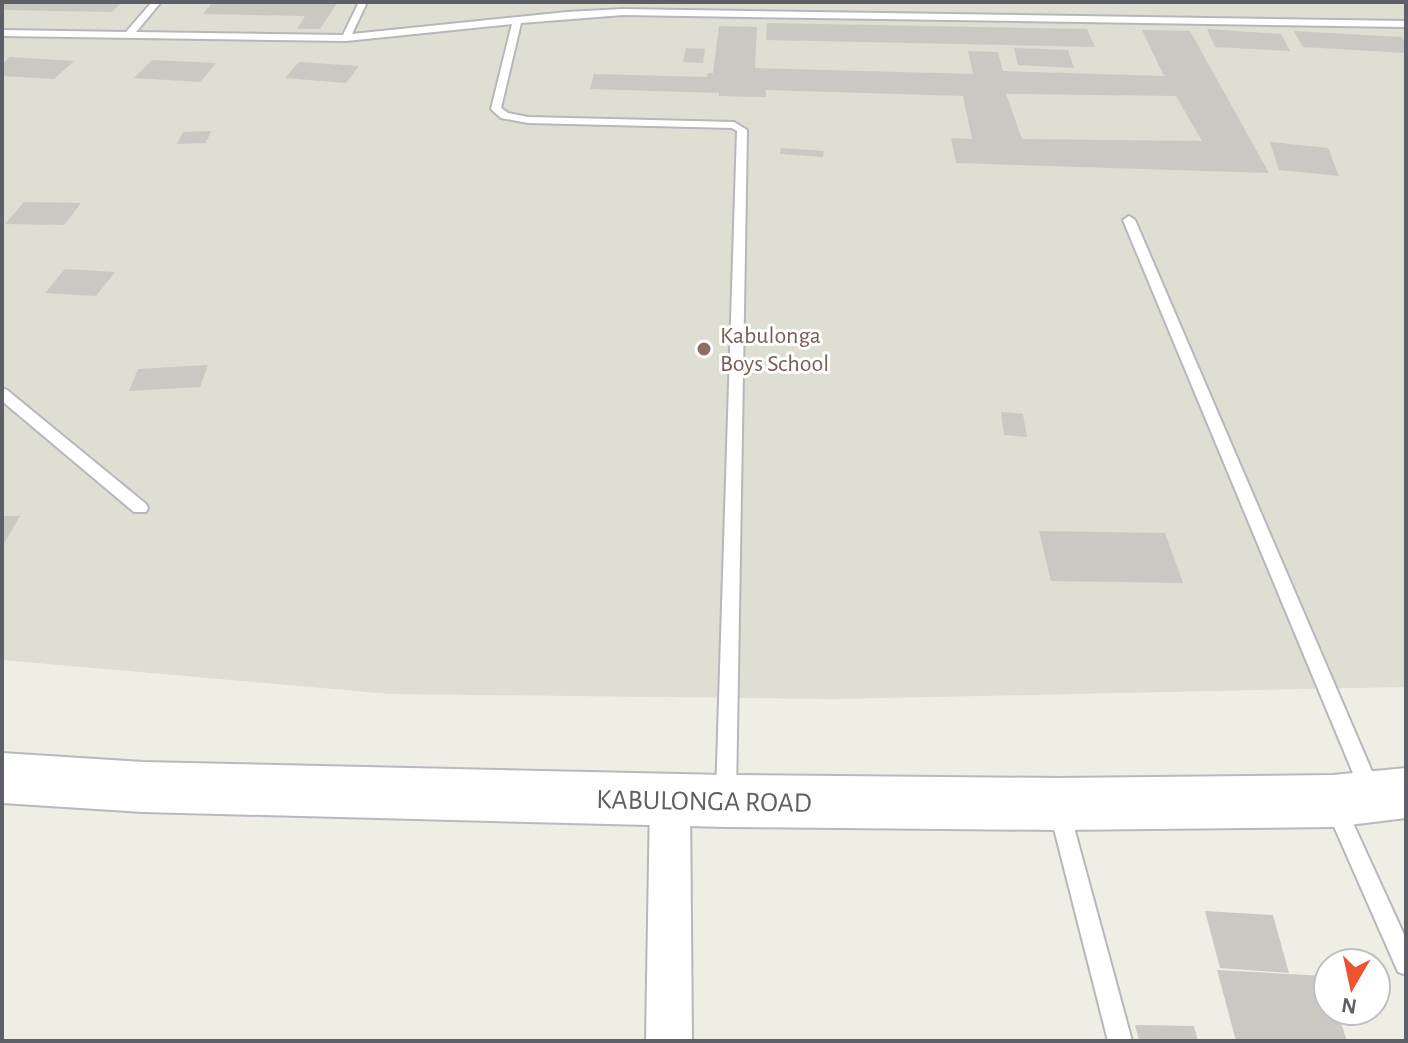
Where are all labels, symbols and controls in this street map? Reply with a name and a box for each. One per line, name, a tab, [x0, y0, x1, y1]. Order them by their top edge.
place label: Kabulonga Boys School	[720, 324, 829, 376]
marker: Kabulonga Boys School	[695, 340, 713, 358]
street label: KABULONGA ROAD	[596, 786, 812, 818]
north arrow	[1312, 947, 1392, 1027]
text: N	[1340, 994, 1358, 1018]

